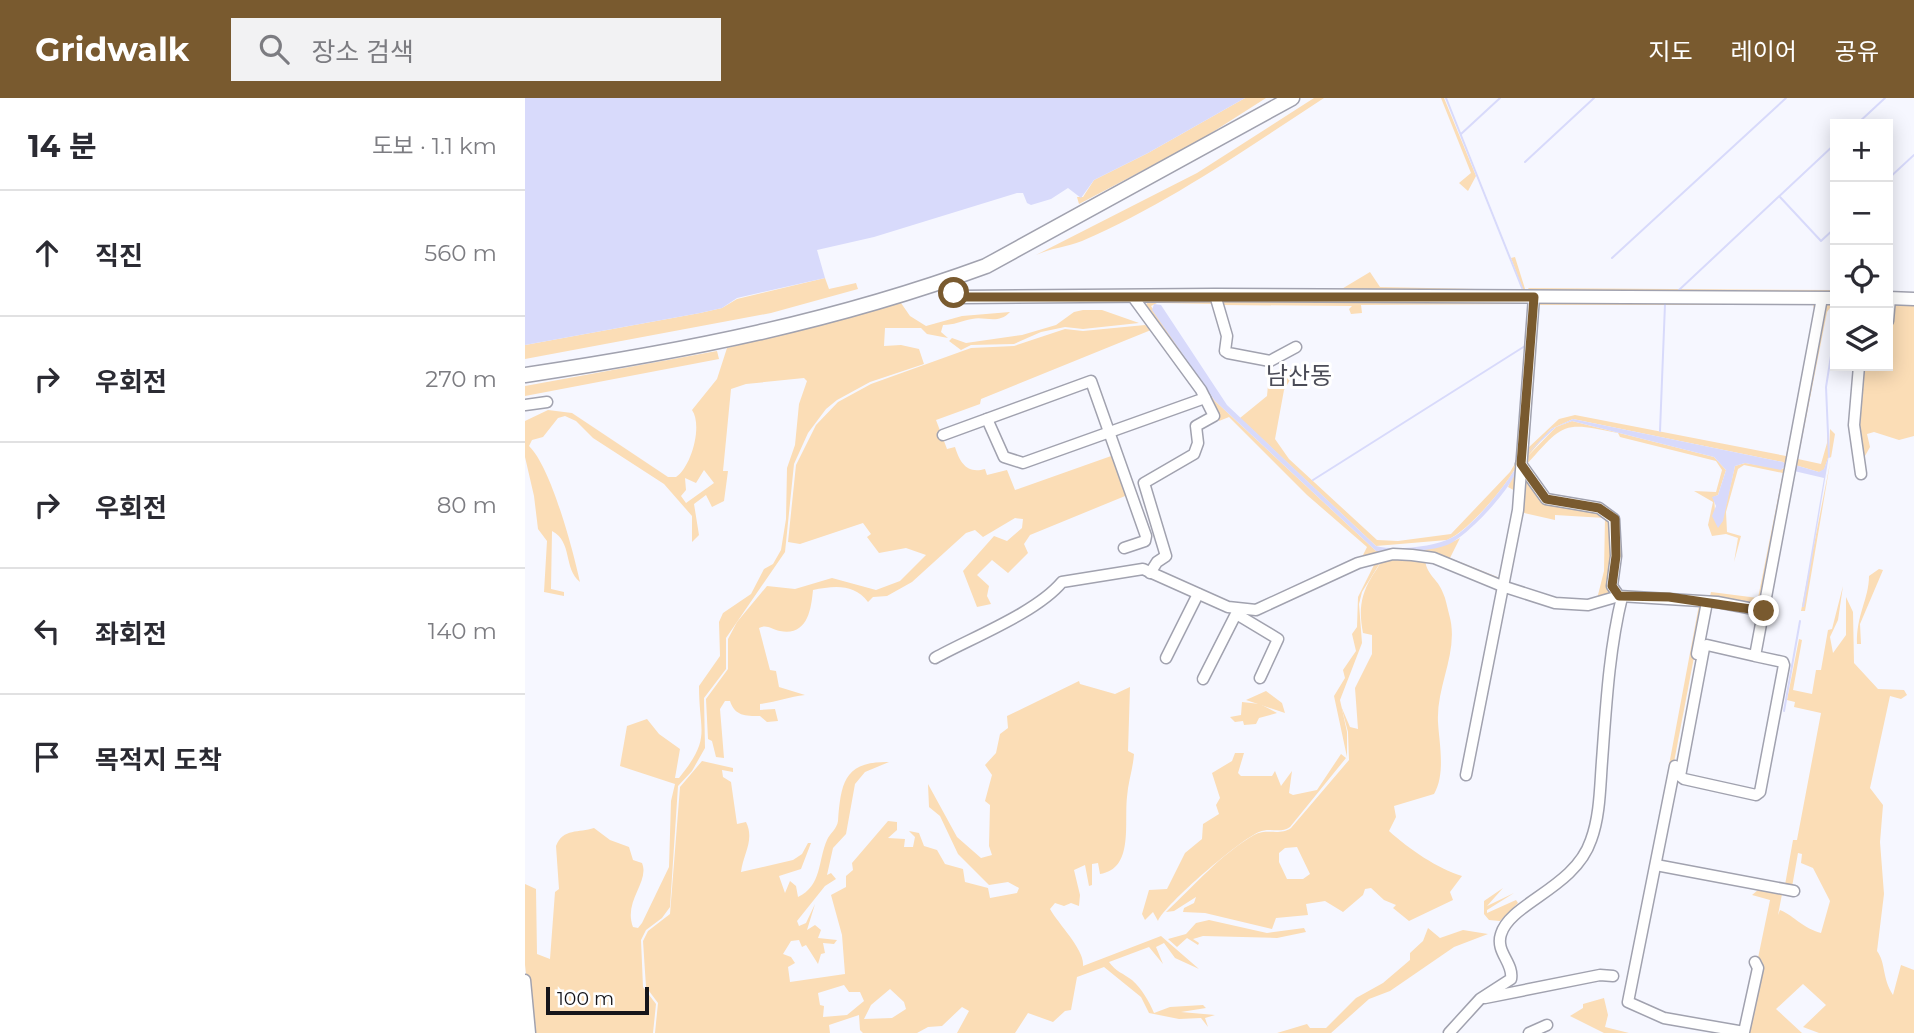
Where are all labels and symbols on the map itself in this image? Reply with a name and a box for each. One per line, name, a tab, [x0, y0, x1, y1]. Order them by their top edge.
route start	[938, 277, 969, 308]
district label: 남산동	[1266, 361, 1332, 390]
route end	[1748, 595, 1779, 626]
scale bar	[546, 984, 649, 1016]

